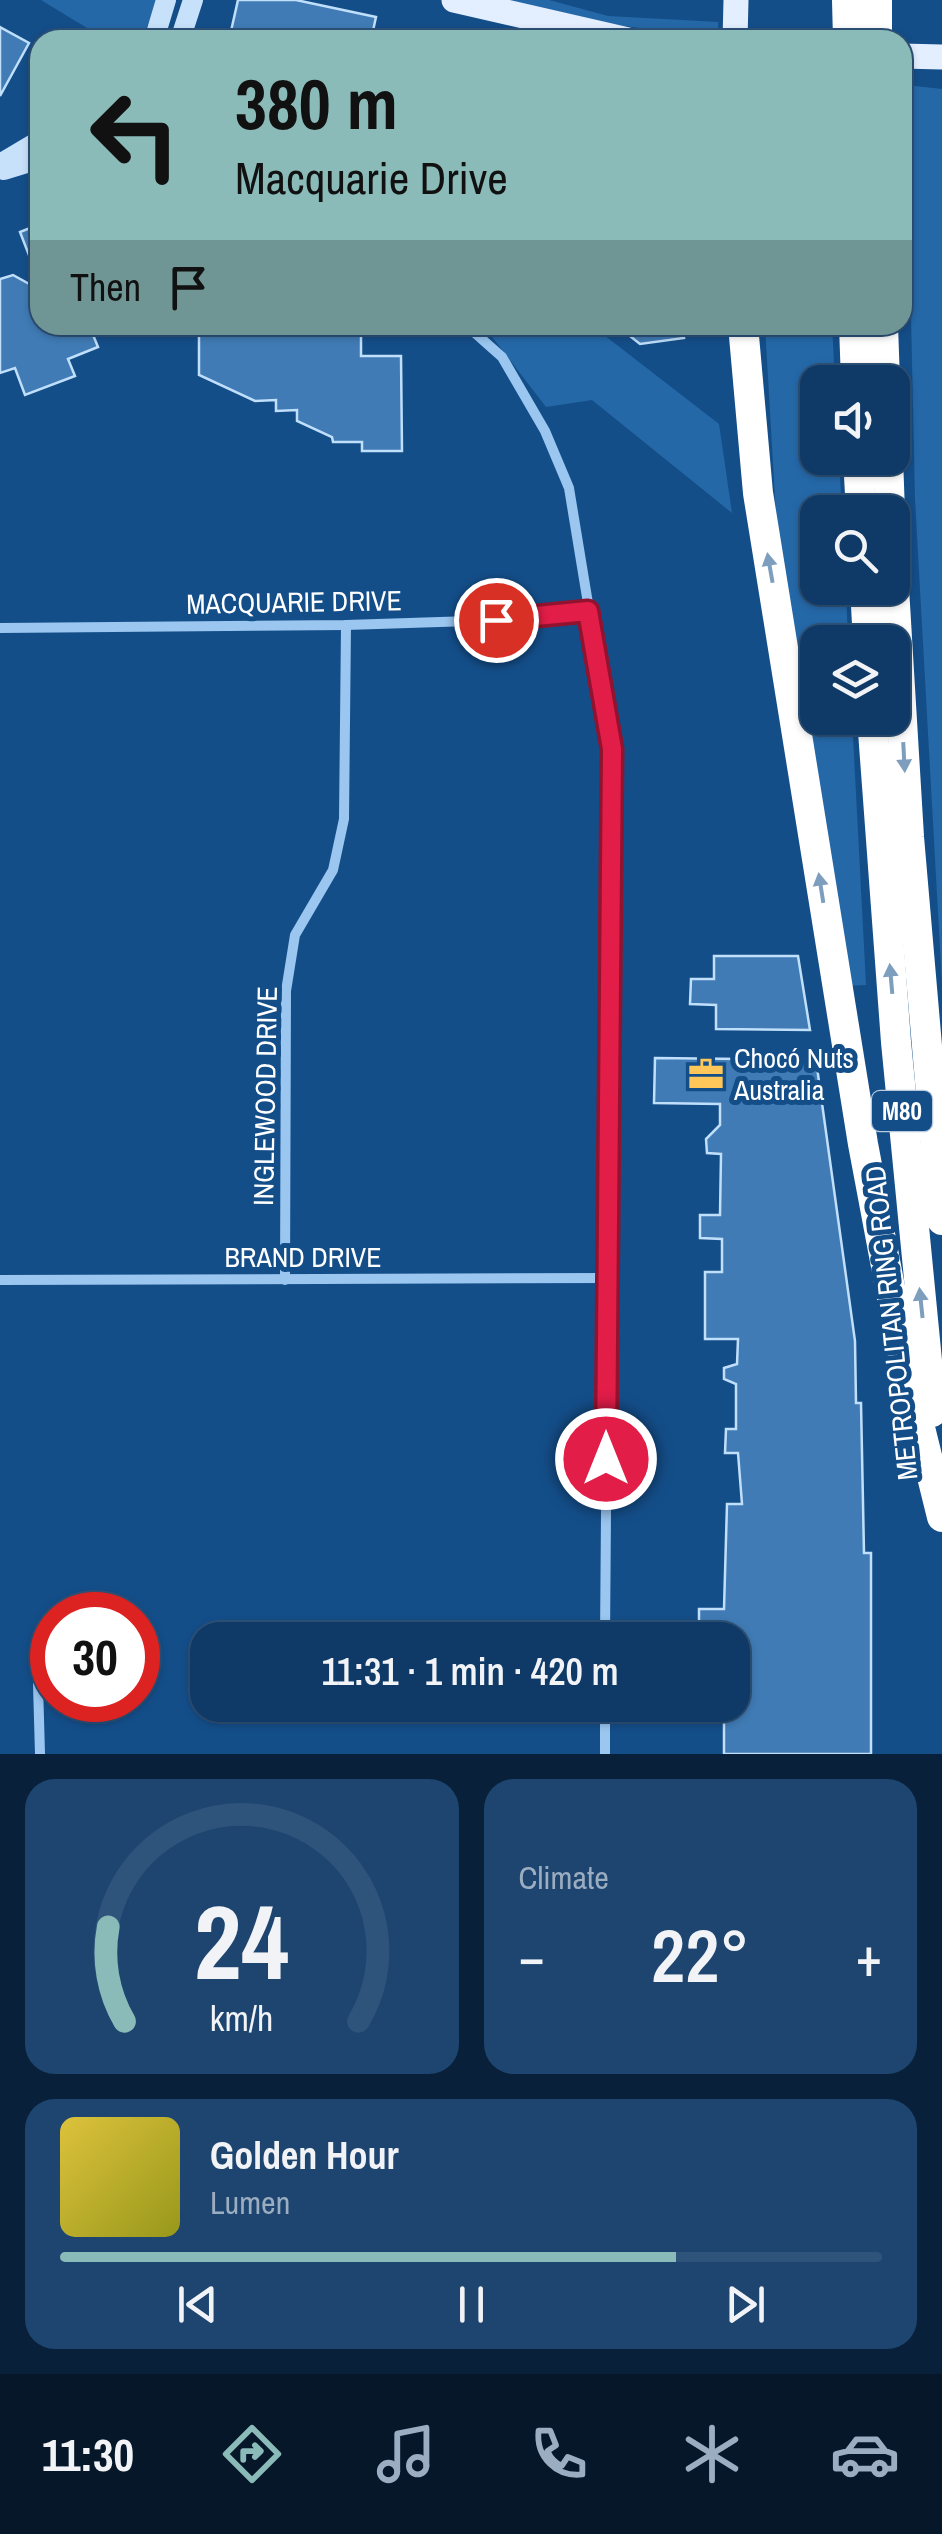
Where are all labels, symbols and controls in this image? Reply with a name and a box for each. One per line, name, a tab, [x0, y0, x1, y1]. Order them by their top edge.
text: 380 m	[235, 57, 398, 151]
icon: left	[70, 70, 200, 200]
text: Macquarie Drive	[235, 147, 508, 208]
icon: arrive	[161, 260, 216, 315]
text: Then	[70, 262, 141, 313]
map controls	[800, 365, 910, 735]
button: sound	[800, 365, 910, 475]
button: search	[800, 495, 910, 605]
one-way arrow	[762, 551, 777, 583]
pin	[454, 578, 539, 663]
street label: MACQUARIE DRIVE	[186, 581, 402, 623]
icon: arrive	[469, 593, 524, 648]
button: layers	[800, 625, 910, 735]
one-way arrow	[896, 742, 912, 774]
one-way arrow	[813, 872, 829, 904]
one-way arrow	[883, 963, 899, 994]
street label: INGLEWOOD DRIVE	[244, 986, 286, 1206]
place label: Chocó Nuts Australia	[733, 1039, 854, 1109]
office icon: Chocó Nuts Australia	[687, 1055, 725, 1093]
road number: M80	[872, 1091, 932, 1131]
street label: METROPOLITAN RING ROAD	[856, 1164, 926, 1482]
street label: BRAND DRIVE	[225, 1238, 381, 1276]
one-way arrow	[913, 1286, 929, 1318]
position arrow	[554, 1407, 658, 1511]
speed limit sign: 30	[30, 1592, 160, 1722]
text: 11:31 · 1 min · 420 m	[321, 1646, 619, 1697]
text: Climate	[519, 1856, 609, 1899]
text: 24	[194, 1871, 289, 2011]
text: 22°	[651, 1904, 749, 2005]
text: −	[519, 1919, 545, 1993]
text: +	[856, 1919, 882, 1993]
text: km/h	[210, 1994, 274, 2042]
text: Golden Hour	[210, 2130, 399, 2181]
text: Lumen	[210, 2181, 290, 2224]
icon: previous	[170, 2277, 225, 2332]
icon: pause	[444, 2277, 499, 2332]
icon: next	[718, 2277, 773, 2332]
icon: directions	[217, 2419, 287, 2489]
icon: music	[371, 2419, 441, 2489]
icon: phone	[524, 2419, 594, 2489]
icon: climate	[677, 2419, 747, 2489]
icon: car	[830, 2419, 900, 2489]
text: 11:30	[42, 2424, 134, 2485]

